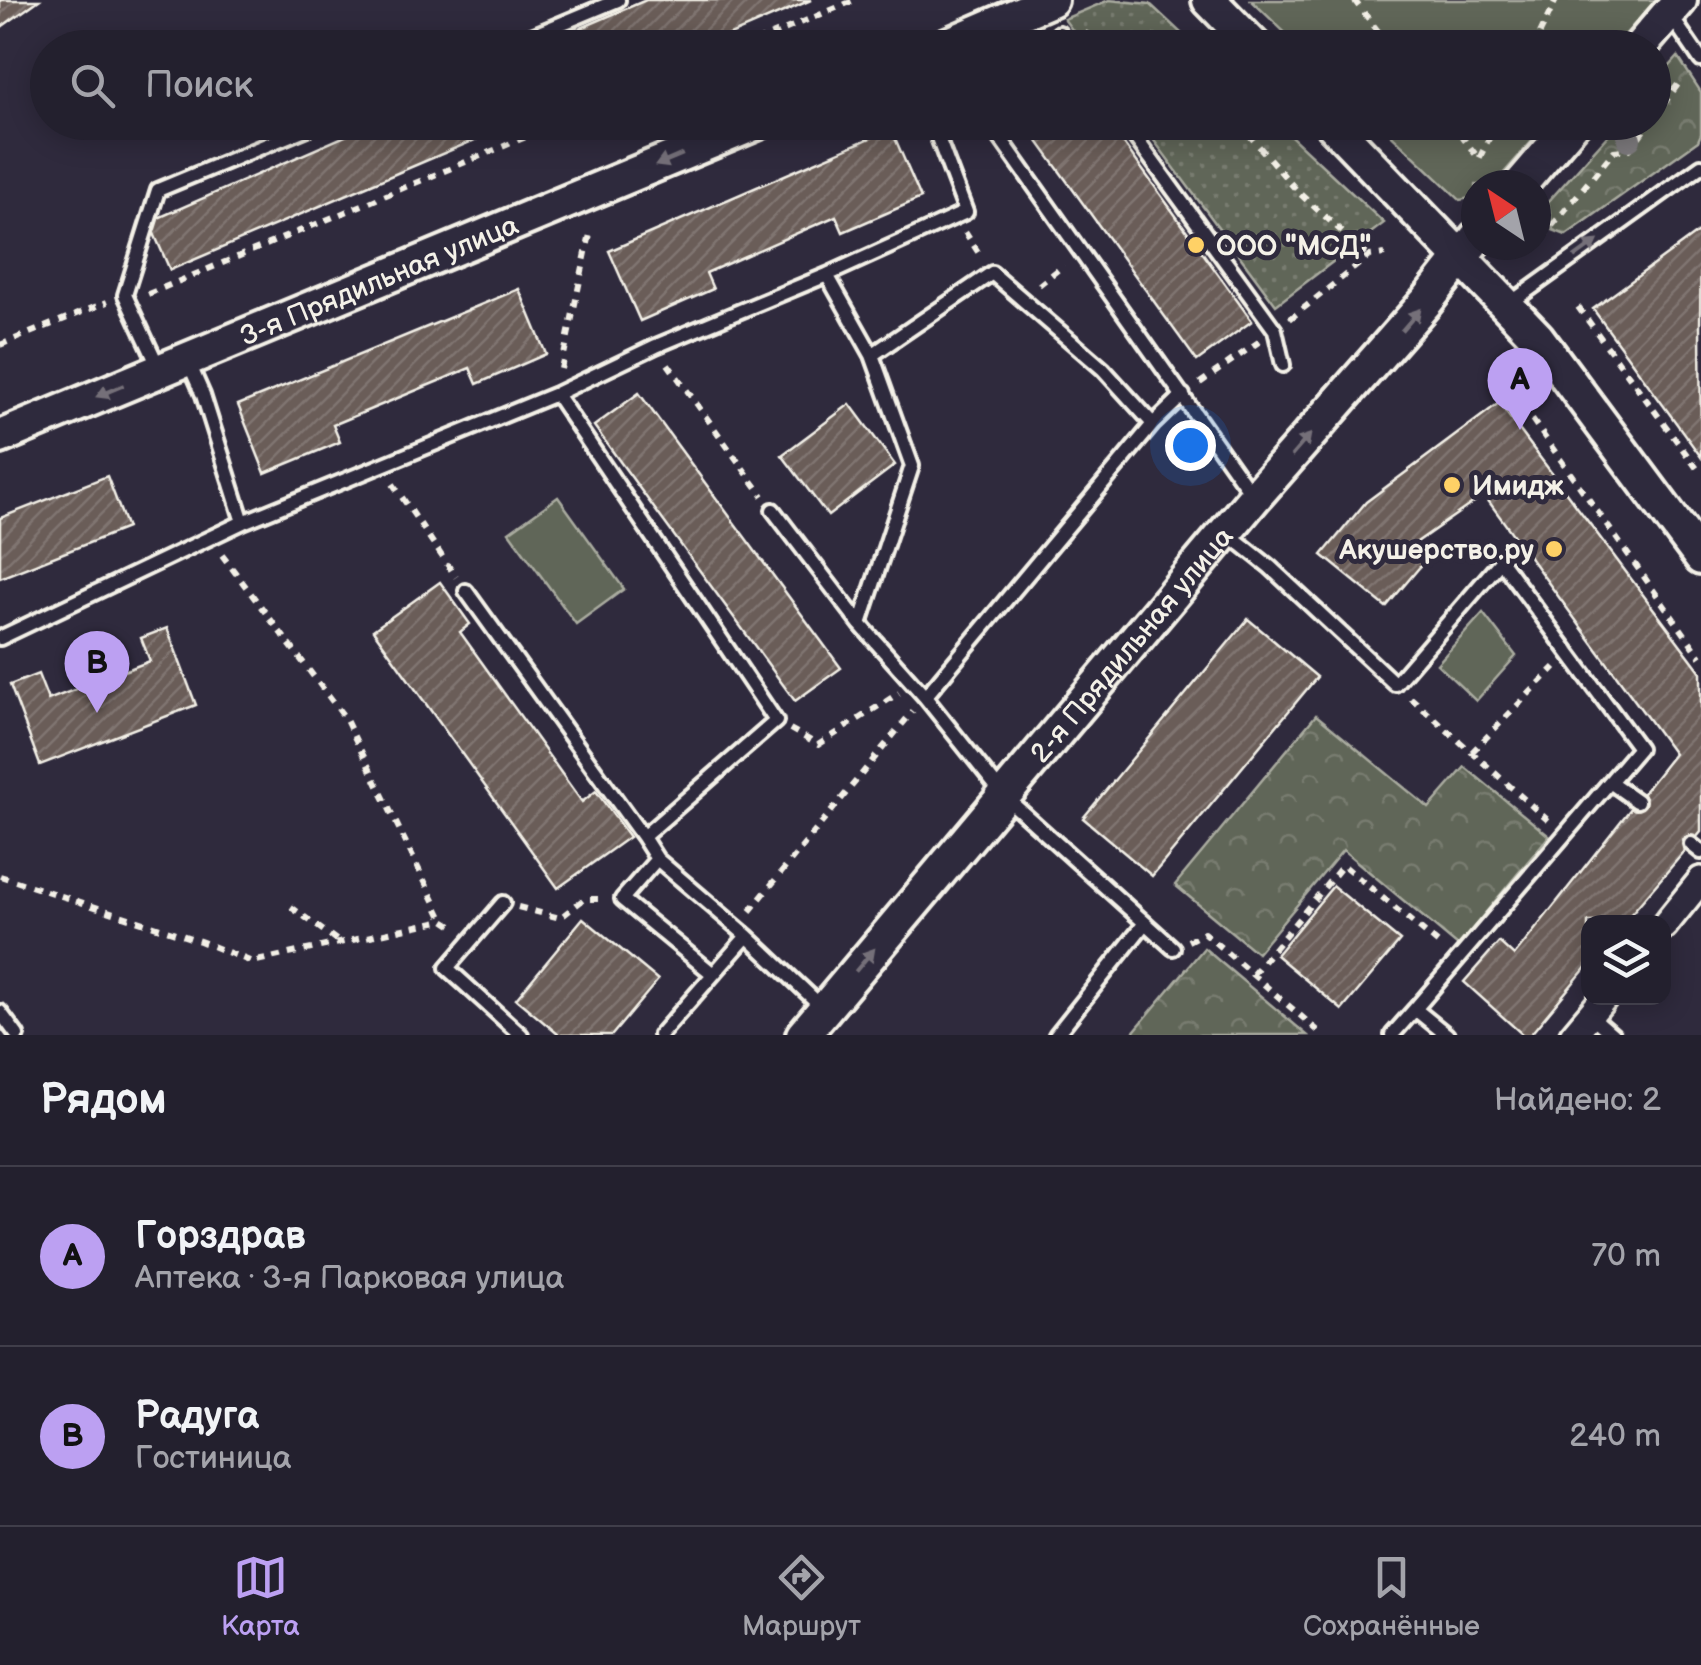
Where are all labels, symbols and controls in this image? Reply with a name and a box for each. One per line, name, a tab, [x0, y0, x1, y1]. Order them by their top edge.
search box	[30, 30, 1671, 140]
icon: search	[65, 58, 120, 113]
text: Поиск	[145, 63, 253, 108]
one-way arrow	[654, 152, 684, 168]
north arrow	[1461, 170, 1551, 260]
street label: 3-я Прядильная улица	[235, 209, 524, 354]
place label: ООО "МСД"	[1216, 230, 1371, 263]
marker: ООО "МСД"	[1185, 234, 1207, 256]
one-way arrow	[1573, 240, 1600, 259]
one-way arrow	[1399, 307, 1421, 332]
pin: A	[1488, 348, 1552, 430]
one-way arrow	[95, 383, 125, 399]
your location	[1165, 420, 1216, 471]
one-way arrow	[1290, 433, 1312, 458]
place label: Имидж	[1472, 470, 1564, 503]
marker: Имидж	[1441, 474, 1463, 496]
street label: 2-я Прядильная улица	[1024, 520, 1241, 770]
place label: Акушерство.ру	[1338, 534, 1534, 567]
marker: Акушерство.ру	[1543, 538, 1565, 560]
pin: B	[64, 630, 130, 713]
map controls	[1581, 915, 1671, 1005]
button: layers	[1581, 915, 1671, 1005]
one-way arrow	[854, 948, 876, 973]
text: Рядом	[40, 1075, 167, 1126]
text: Найдено: 2	[1494, 1081, 1661, 1120]
text: Горздрав	[135, 1214, 306, 1259]
text: A	[63, 1237, 82, 1276]
text: 70 m	[1591, 1237, 1661, 1276]
text: Аптека · 3-я Парковая улица	[135, 1259, 564, 1298]
text: Радуга	[135, 1394, 259, 1439]
text: B	[61, 1417, 84, 1456]
text: 240 m	[1569, 1417, 1661, 1456]
text: Гостиница	[135, 1439, 292, 1478]
tab: Карта	[221, 1550, 300, 1643]
tab: Маршрут	[742, 1550, 861, 1643]
tab: Сохранённые	[1303, 1550, 1480, 1643]

